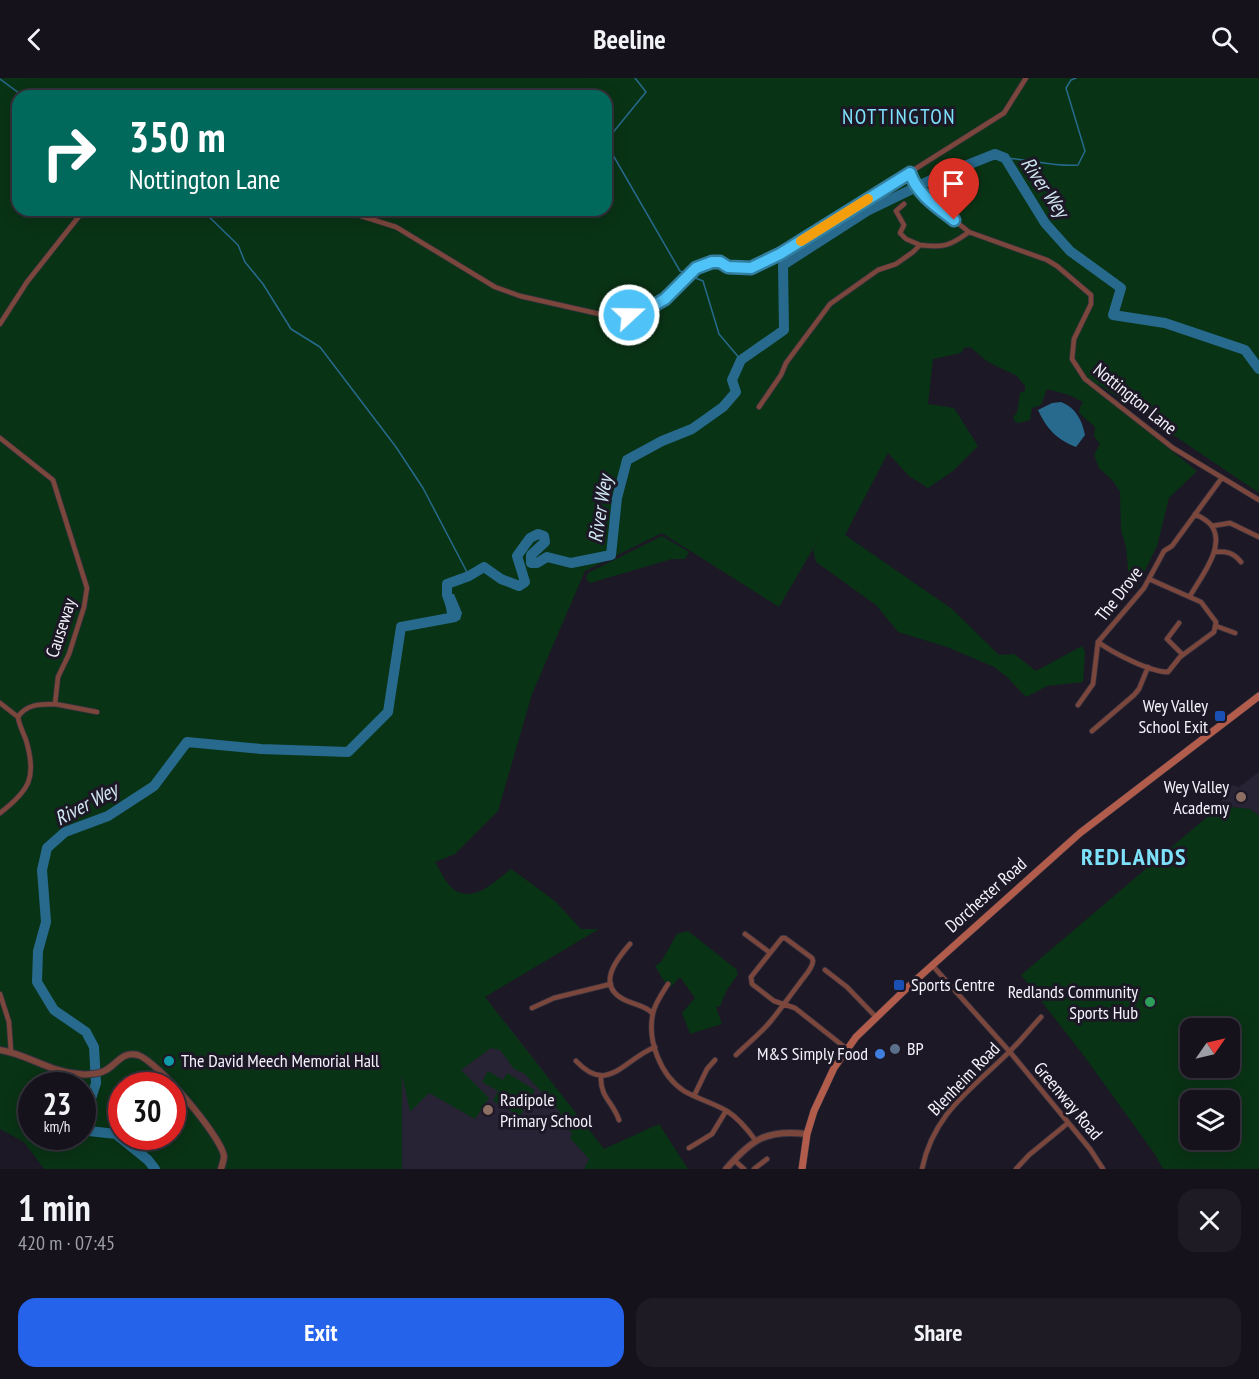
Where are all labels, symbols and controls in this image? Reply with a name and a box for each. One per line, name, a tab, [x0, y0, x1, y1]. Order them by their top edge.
text: Beeline	[593, 22, 666, 56]
icon: back	[18, 23, 51, 56]
icon: search	[1208, 23, 1241, 56]
district label: NOTTINGTON	[842, 103, 956, 130]
text: 350 m	[129, 109, 226, 164]
icon: right	[30, 114, 108, 192]
water label: River Wey	[1015, 152, 1076, 224]
pin	[928, 158, 979, 220]
text: Nottington Lane	[129, 162, 281, 196]
icon: arrive	[937, 167, 970, 200]
position arrow	[597, 283, 661, 347]
street label: Nottington Lane	[1089, 358, 1182, 439]
water label: River Wey	[582, 471, 619, 544]
street label: The Drove	[1090, 562, 1147, 626]
street label: Causeway	[40, 595, 81, 660]
place label: Wey Valley School Exit	[1138, 694, 1208, 738]
marker: Wey Valley School Exit	[1213, 709, 1227, 723]
place label: Wey Valley Academy	[1164, 775, 1229, 819]
water label: River Wey	[50, 776, 124, 831]
marker: Wey Valley Academy	[1234, 790, 1248, 804]
district label: REDLANDS	[1081, 841, 1187, 872]
street label: Dorchester Road	[940, 852, 1031, 937]
place label: Sports Centre	[911, 973, 995, 996]
marker: Sports Centre	[892, 978, 906, 992]
place label: Redlands Community Sports Hub	[1008, 980, 1138, 1024]
marker: Redlands Community Sports Hub	[1143, 995, 1157, 1009]
north arrow	[1180, 1018, 1240, 1078]
map controls	[1180, 1018, 1240, 1150]
place label: BP	[907, 1037, 924, 1060]
street label: Blenheim Road	[923, 1037, 1004, 1120]
place label: M&S Simply Food	[757, 1042, 868, 1065]
marker: BP	[888, 1042, 902, 1056]
marker: M&S Simply Food	[873, 1047, 887, 1061]
place label: The David Meech Memorial Hall	[181, 1049, 380, 1072]
marker: The David Meech Memorial Hall	[162, 1054, 176, 1068]
street label: Greenway Road	[1029, 1057, 1108, 1144]
speed limit sign: 30	[108, 1072, 186, 1150]
text: 23	[43, 1084, 71, 1123]
place label: Radipole Primary School	[500, 1088, 593, 1132]
button: layers	[1180, 1090, 1240, 1150]
marker: Radipole Primary School	[481, 1103, 495, 1117]
text: km/h	[44, 1117, 70, 1136]
text: 1 min	[18, 1184, 91, 1231]
button: close	[1178, 1189, 1241, 1252]
text: 420 m · 07:45	[18, 1230, 115, 1256]
button: Exit	[18, 1298, 624, 1367]
button: Share	[636, 1298, 1241, 1367]

